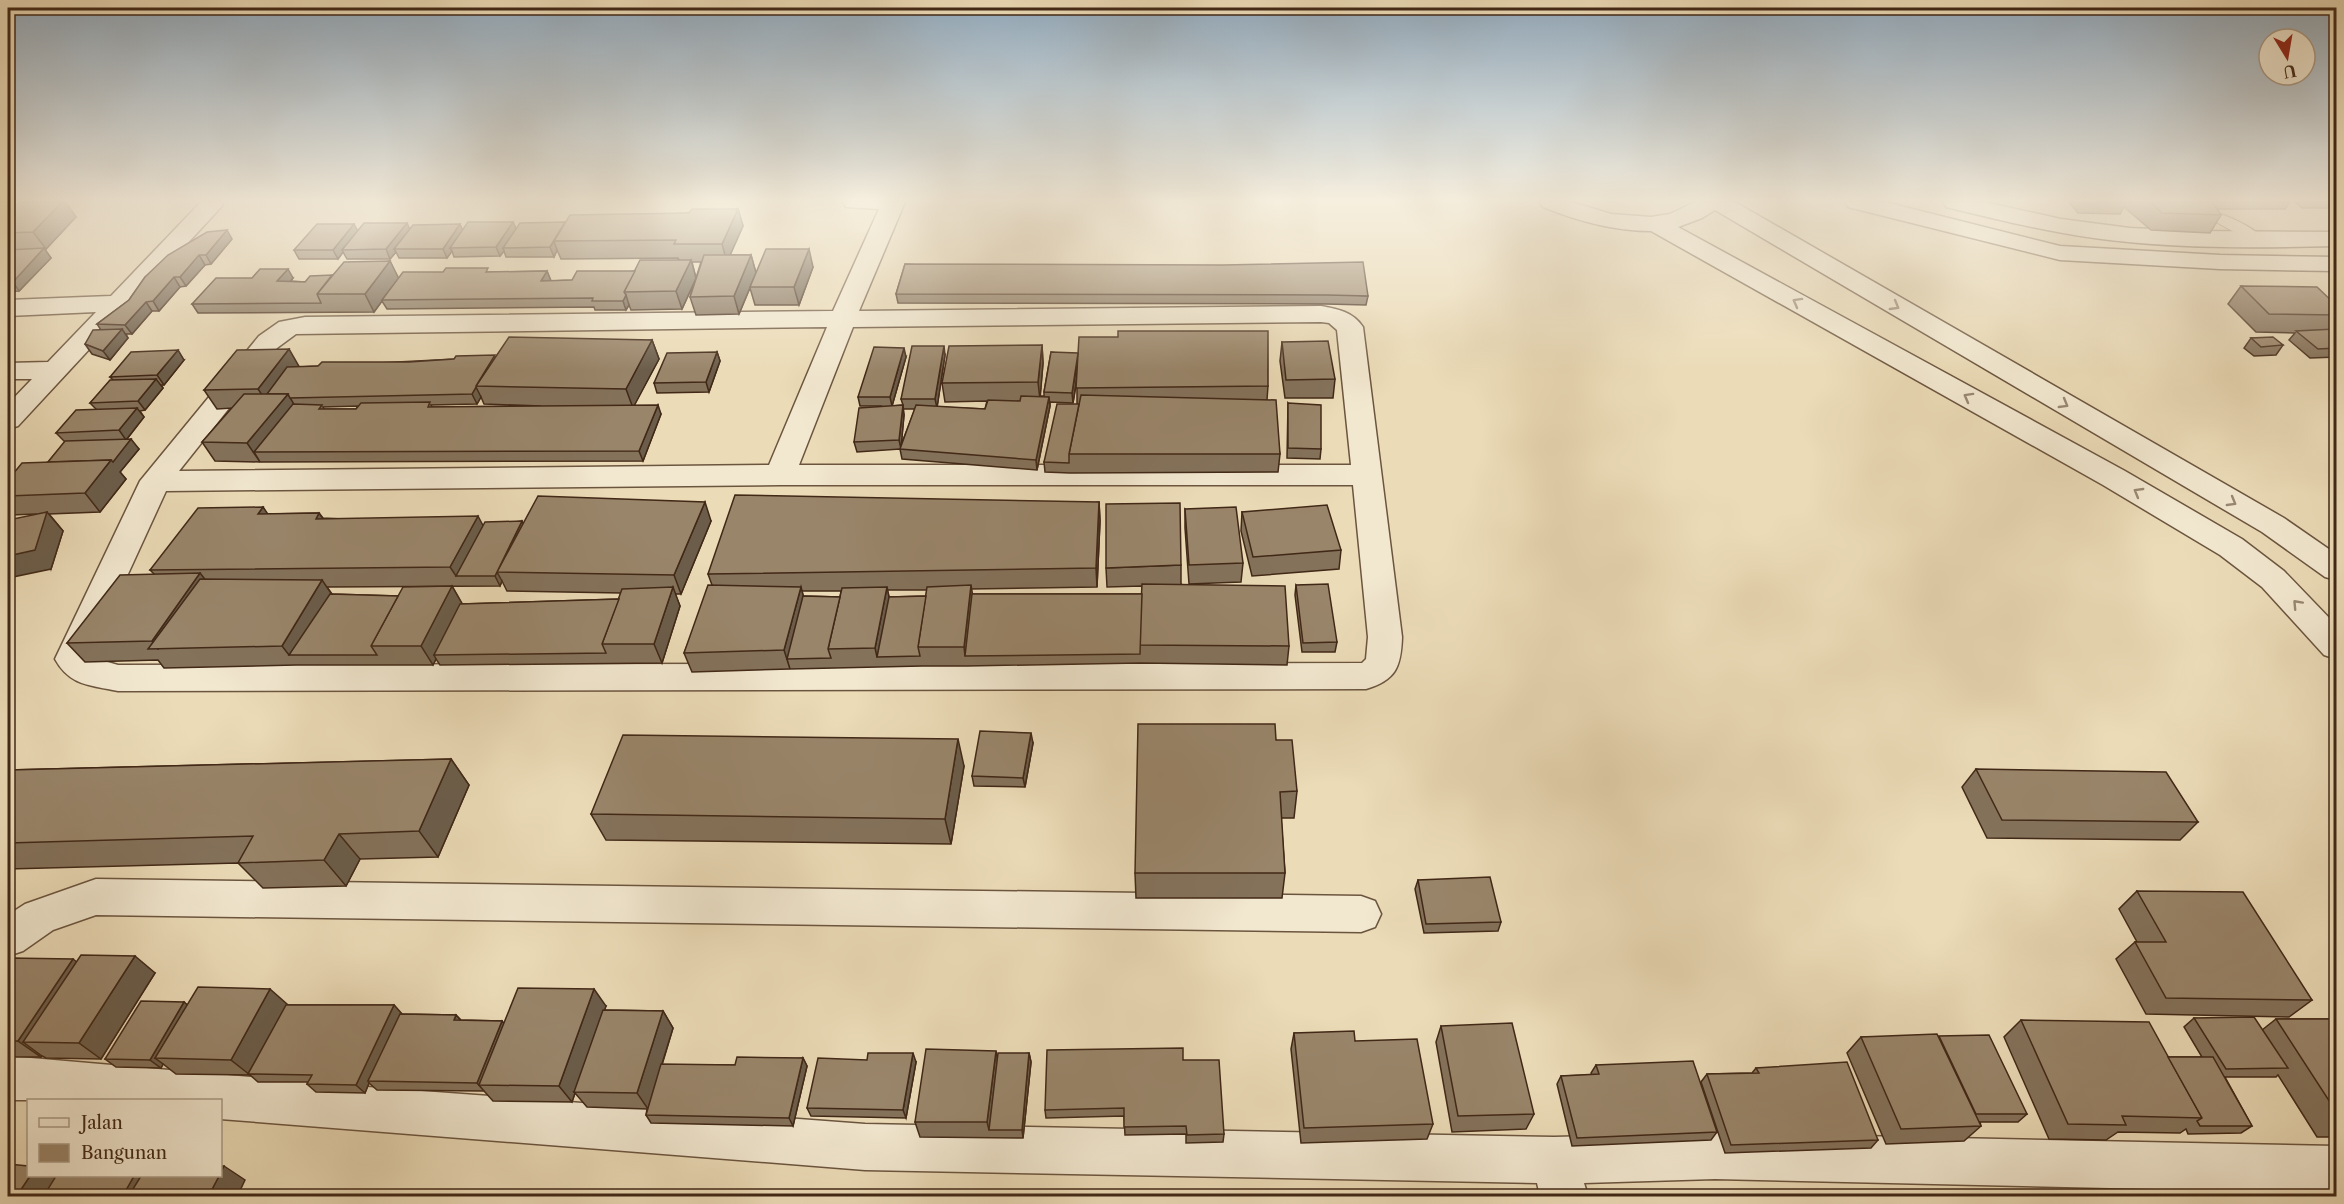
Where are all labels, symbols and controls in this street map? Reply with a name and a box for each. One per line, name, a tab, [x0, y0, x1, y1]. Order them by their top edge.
north arrow	[2257, 27, 2317, 87]
text: U	[2282, 61, 2298, 83]
one-way arrow	[1793, 298, 1804, 309]
one-way arrow	[1889, 298, 1899, 310]
one-way arrow	[1964, 393, 1974, 404]
one-way arrow	[2058, 397, 2068, 408]
one-way arrow	[2134, 488, 2144, 500]
one-way arrow	[2226, 495, 2236, 506]
one-way arrow	[2293, 600, 2304, 611]
legend	[27, 1099, 222, 1177]
text: Jalan	[78, 1112, 123, 1134]
text: Bangunan	[81, 1142, 167, 1164]

